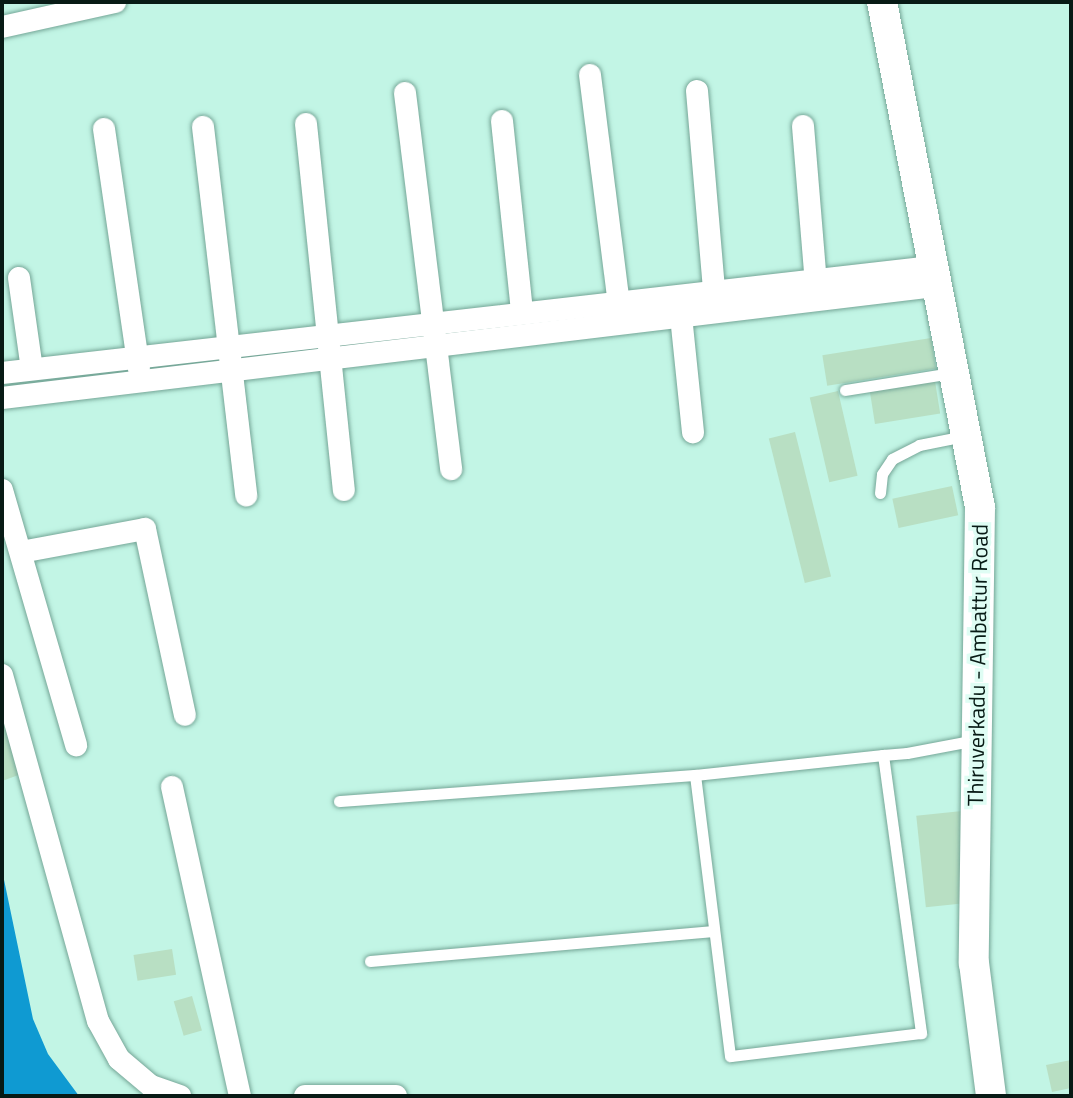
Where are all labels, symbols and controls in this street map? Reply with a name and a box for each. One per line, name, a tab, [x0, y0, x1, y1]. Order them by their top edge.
street label: Thiruverkadu - Ambattur Road	[962, 524, 994, 806]

